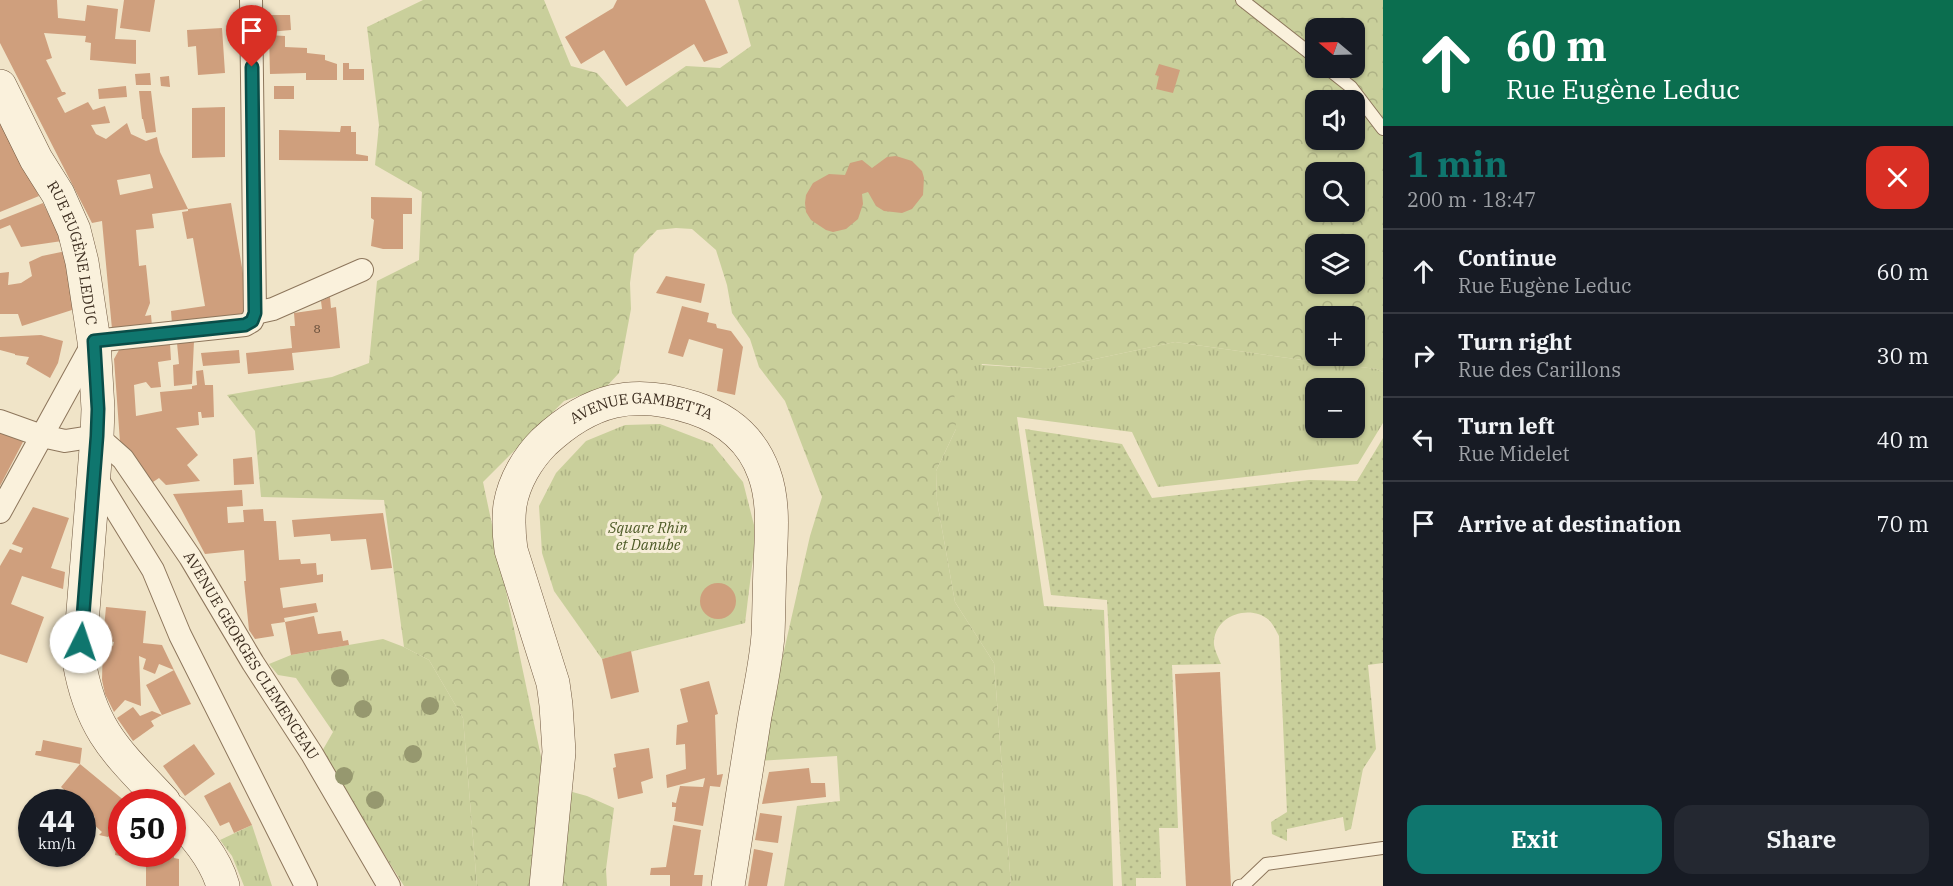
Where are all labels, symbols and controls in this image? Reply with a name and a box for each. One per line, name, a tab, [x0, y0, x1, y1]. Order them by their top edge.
pin	[226, 5, 277, 67]
icon: arrive	[235, 14, 268, 47]
north arrow	[1305, 18, 1365, 78]
map controls	[1305, 18, 1365, 438]
text: 60 m	[1506, 18, 1607, 73]
icon: ahead	[1407, 24, 1485, 102]
text: Rue Eugène Leduc	[1506, 71, 1740, 106]
button: sound	[1305, 90, 1365, 150]
text: 1 min	[1407, 140, 1508, 187]
button: close	[1866, 146, 1929, 209]
button: search	[1305, 162, 1365, 222]
street label: RUE EUGÈNE LEDUC	[43, 177, 101, 326]
text: 200 m · 18:47	[1407, 186, 1536, 213]
button: layers	[1305, 234, 1365, 294]
text: Continue	[1458, 243, 1557, 272]
icon: ahead	[1407, 255, 1440, 288]
text: 60 m	[1877, 257, 1929, 286]
text: Rue Eugène Leduc	[1458, 272, 1632, 299]
button: +	[1305, 306, 1365, 366]
house number: 8	[313, 321, 321, 336]
text: Turn right	[1458, 327, 1572, 356]
icon: right	[1407, 339, 1440, 372]
text: 30 m	[1877, 341, 1929, 370]
text: Rue des Carillons	[1458, 356, 1621, 383]
button: −	[1305, 378, 1365, 438]
street label: AVENUE GAMBETTA	[566, 388, 717, 428]
text: Turn left	[1458, 411, 1554, 440]
icon: left	[1407, 423, 1440, 456]
text: 40 m	[1877, 425, 1929, 454]
text: Rue Midelet	[1458, 440, 1569, 467]
icon: arrive	[1407, 507, 1440, 540]
text: Arrive at destination	[1458, 509, 1681, 538]
text: 70 m	[1877, 509, 1929, 538]
park label: Square Rhin et Danube	[607, 518, 688, 554]
street label: AVENUE GEORGES CLEMENCEAU	[180, 547, 323, 763]
position arrow	[49, 610, 113, 674]
speed limit sign: 50	[108, 789, 186, 867]
text: 44	[39, 801, 75, 840]
button: Exit	[1407, 805, 1662, 874]
button: Share	[1674, 805, 1929, 874]
text: km/h	[38, 834, 76, 853]

